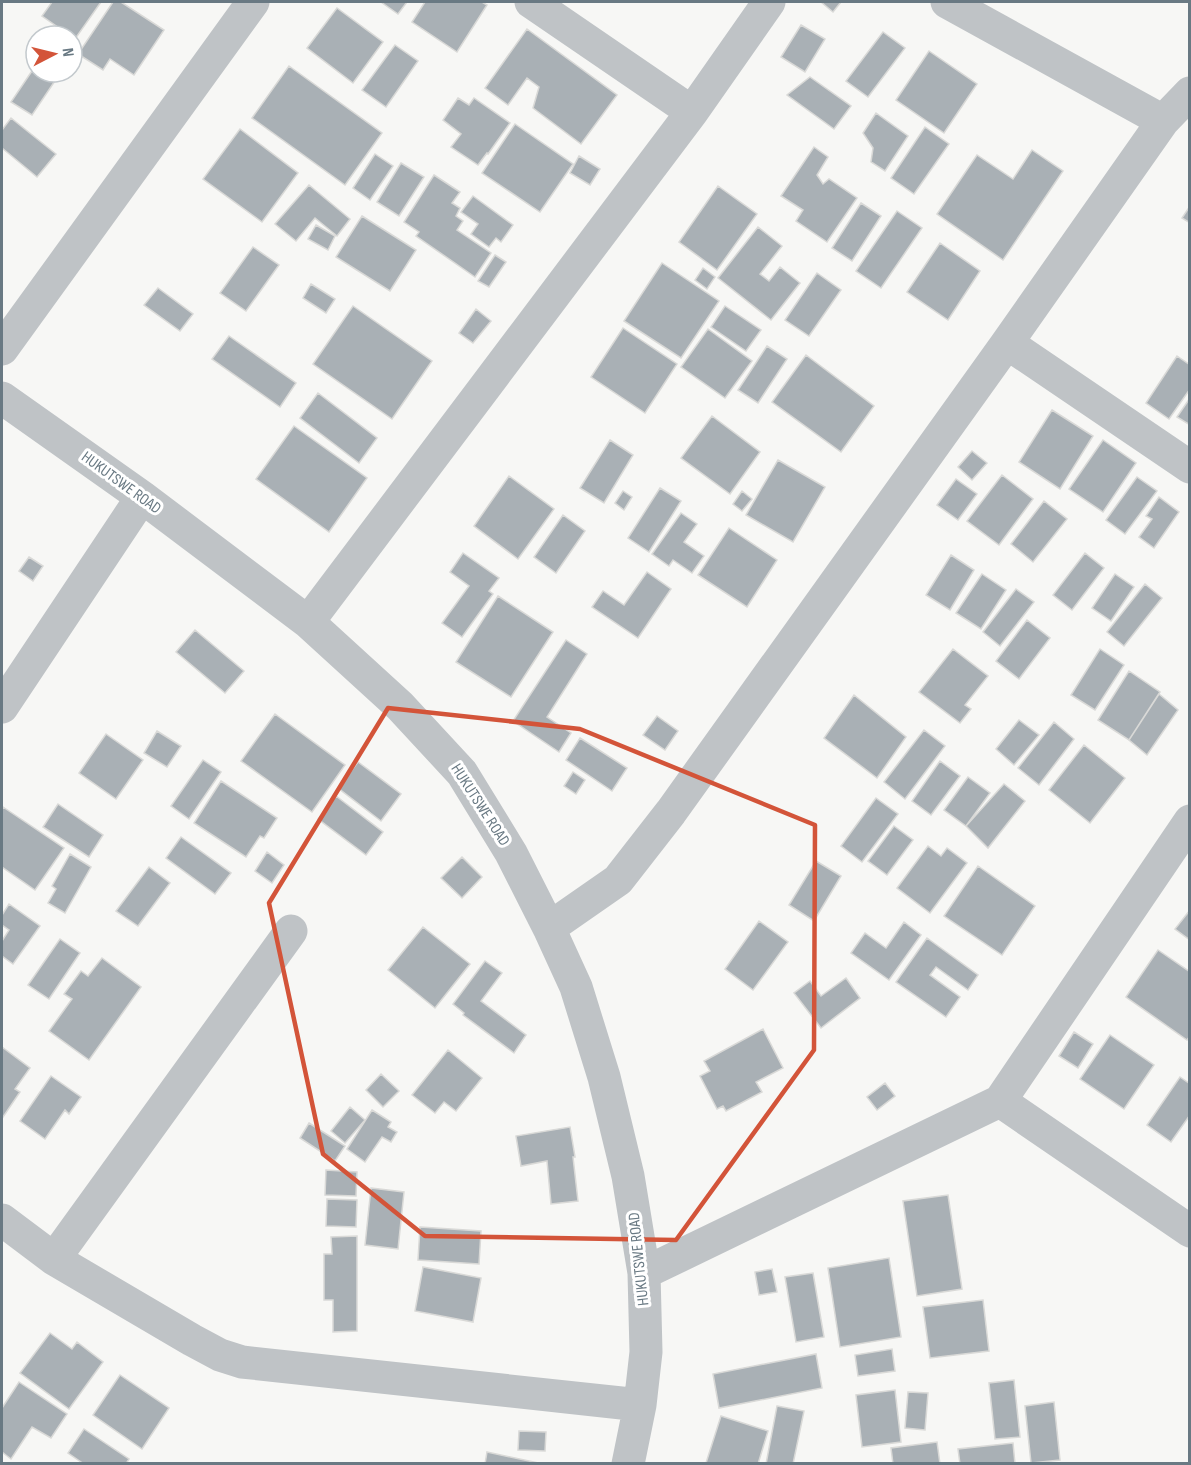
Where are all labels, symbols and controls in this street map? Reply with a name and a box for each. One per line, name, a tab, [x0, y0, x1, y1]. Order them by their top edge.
north arrow	[24, 24, 84, 84]
text: N	[57, 47, 77, 58]
street label: HUKUTSWE ROAD	[77, 448, 165, 518]
street label: HUKUTSWE ROAD	[446, 760, 514, 850]
street label: HUKUTSWE ROAD	[625, 1211, 653, 1307]

